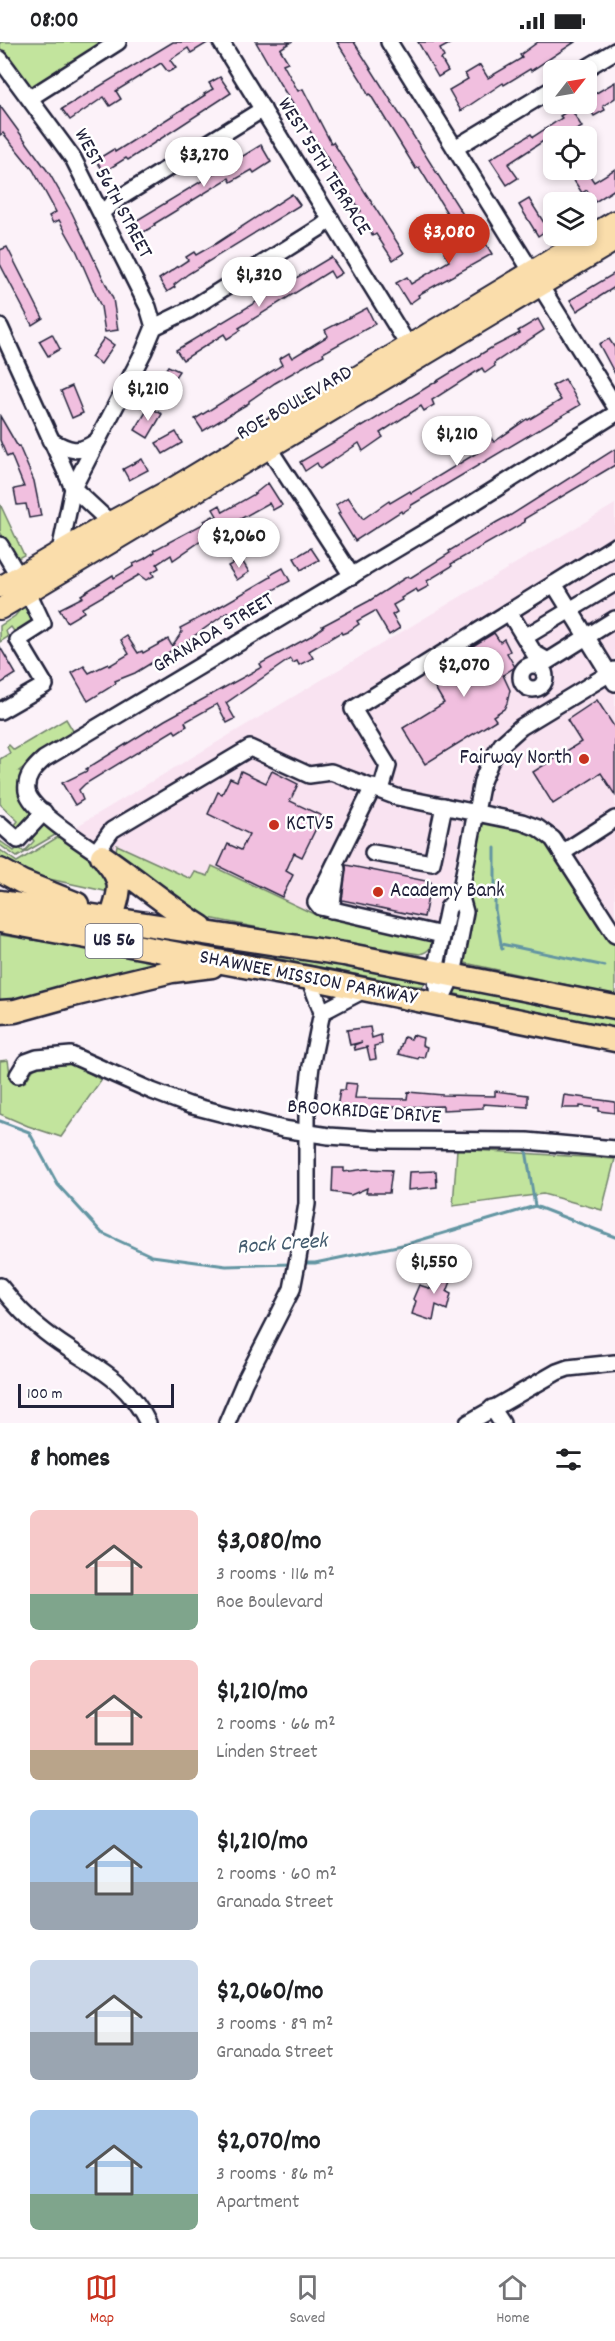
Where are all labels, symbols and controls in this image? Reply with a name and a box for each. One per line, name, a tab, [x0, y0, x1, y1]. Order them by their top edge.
text: 08:00	[30, 6, 78, 37]
north arrow	[543, 60, 597, 114]
map controls	[543, 60, 597, 246]
street label: WEST 55TH TERRACE	[269, 92, 378, 242]
street label: WEST 56TH STREET	[65, 124, 159, 265]
button: locate	[543, 126, 597, 180]
pin: $3,270	[155, 137, 253, 188]
text: $3,270	[179, 142, 229, 170]
button: layers	[543, 192, 597, 246]
pin: $3,080	[400, 214, 498, 265]
text: $3,080	[423, 219, 475, 247]
pin: $1,320	[210, 257, 308, 308]
text: $1,320	[236, 262, 282, 290]
street label: ROE BOULEVARD	[231, 359, 359, 449]
pin: $1,210	[99, 371, 197, 422]
text: $1,210	[127, 376, 169, 404]
pin: $1,210	[408, 416, 506, 467]
text: $1,210	[436, 421, 478, 449]
pin: $2,060	[190, 518, 288, 569]
text: $2,060	[212, 523, 266, 551]
street label: GRANADA STREET	[148, 586, 281, 682]
pin: $2,070	[415, 647, 513, 698]
text: $2,070	[438, 652, 490, 680]
place label: Fairway North	[460, 744, 572, 774]
marker: Fairway North	[577, 752, 591, 766]
place label: KCTV5	[286, 810, 334, 840]
marker: KCTV5	[267, 818, 281, 832]
place label: Academy Bank	[390, 877, 505, 907]
marker: Academy Bank	[371, 885, 385, 899]
road number: US 56	[86, 924, 142, 958]
street label: SHAWNEE MISSION PARKWAY	[197, 943, 421, 1015]
street label: BROOKRIDGE DRIVE	[286, 1093, 442, 1133]
water label: Rock Creek	[236, 1226, 330, 1264]
pin: $1,550	[385, 1244, 483, 1295]
text: $1,550	[410, 1249, 458, 1277]
scale bar	[18, 1381, 174, 1408]
text: 100 m	[27, 1383, 63, 1406]
text: 8 homes	[30, 1441, 110, 1478]
icon: filters	[552, 1443, 585, 1476]
text: $3,080/mo	[216, 1524, 321, 1561]
icon: home	[78, 1534, 150, 1606]
text: 3 rooms · 116 m²	[216, 1561, 335, 1589]
text: Roe Boulevard	[216, 1589, 323, 1617]
text: $1,210/mo	[216, 1674, 308, 1711]
icon: home	[78, 1684, 150, 1756]
text: 2 rooms · 66 m²	[216, 1711, 336, 1739]
text: Linden Street	[216, 1739, 318, 1767]
text: $1,210/mo	[216, 1824, 308, 1861]
icon: home	[78, 1834, 150, 1906]
text: 2 rooms · 60 m²	[216, 1861, 337, 1889]
text: Granada Street	[216, 1889, 333, 1917]
text: $2,060/mo	[216, 1974, 323, 2011]
icon: home	[78, 1984, 150, 2056]
text: 3 rooms · 89 m²	[216, 2011, 333, 2039]
text: Granada Street	[216, 2039, 333, 2067]
text: $2,070/mo	[216, 2124, 321, 2161]
icon: home	[78, 2134, 150, 2206]
text: 3 rooms · 86 m²	[216, 2161, 334, 2189]
text: Apartment	[216, 2189, 299, 2217]
tab: Map	[85, 2271, 118, 2330]
tab: Saved	[289, 2271, 325, 2330]
tab: Home	[496, 2271, 530, 2330]

